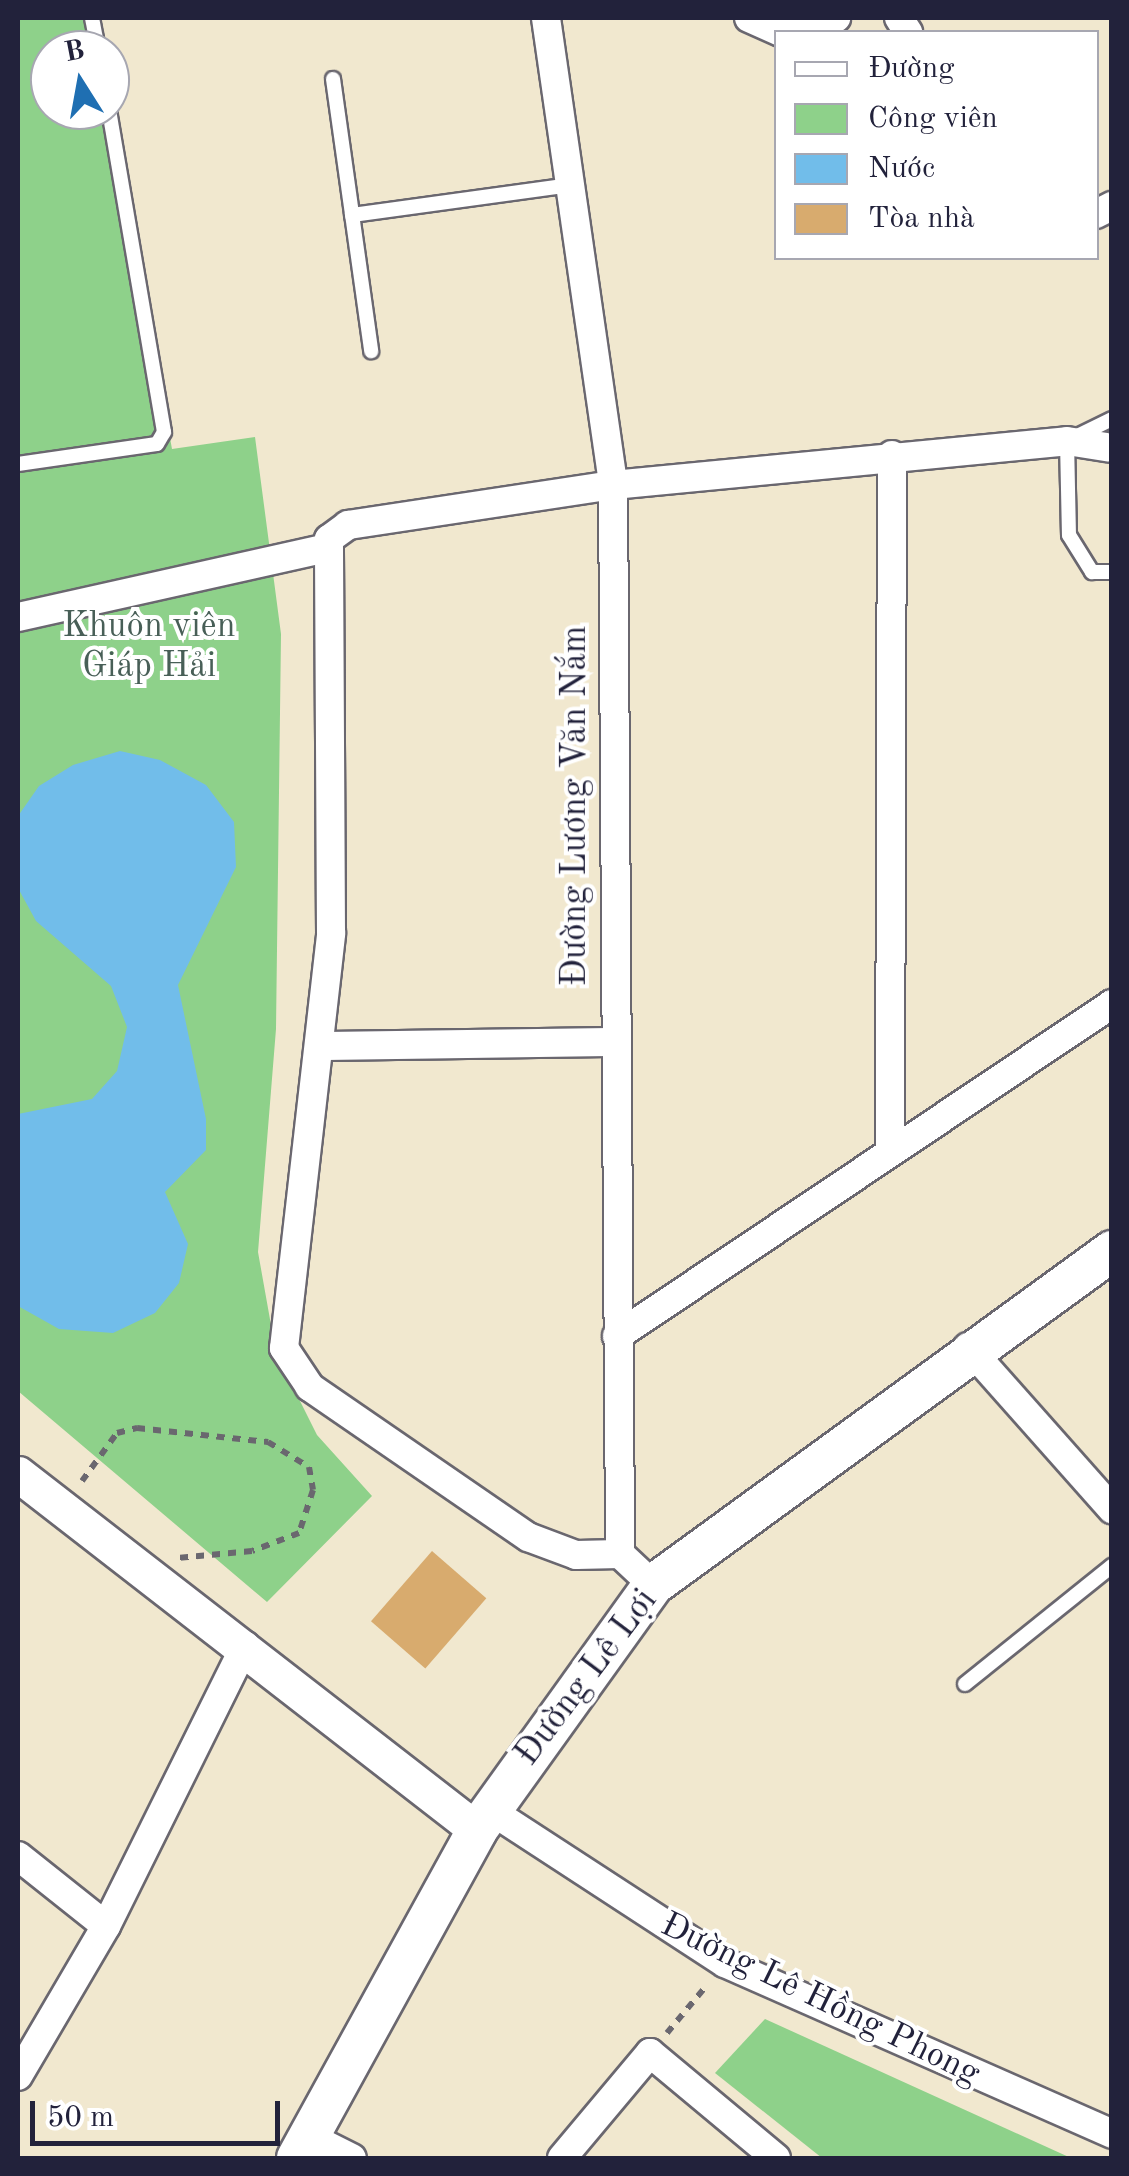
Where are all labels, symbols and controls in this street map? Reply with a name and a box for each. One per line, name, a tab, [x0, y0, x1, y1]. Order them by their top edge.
north arrow	[30, 30, 130, 130]
legend	[774, 30, 1099, 260]
text: B	[62, 37, 87, 68]
text: Đường	[868, 54, 954, 84]
text: Công viên	[868, 104, 998, 134]
text: Nước	[868, 154, 935, 184]
text: Tòa nhà	[868, 204, 975, 234]
park label: Khuôn viên Giáp Hải	[62, 606, 236, 688]
street label: Đường Lương Văn Nắm	[555, 626, 597, 986]
street label: Đường Lê Lợi	[507, 1581, 667, 1775]
street label: Đường Lê Hồng Phong	[653, 1904, 987, 2096]
scale bar	[35, 2081, 285, 2143]
text: 50 m	[47, 2103, 114, 2133]

